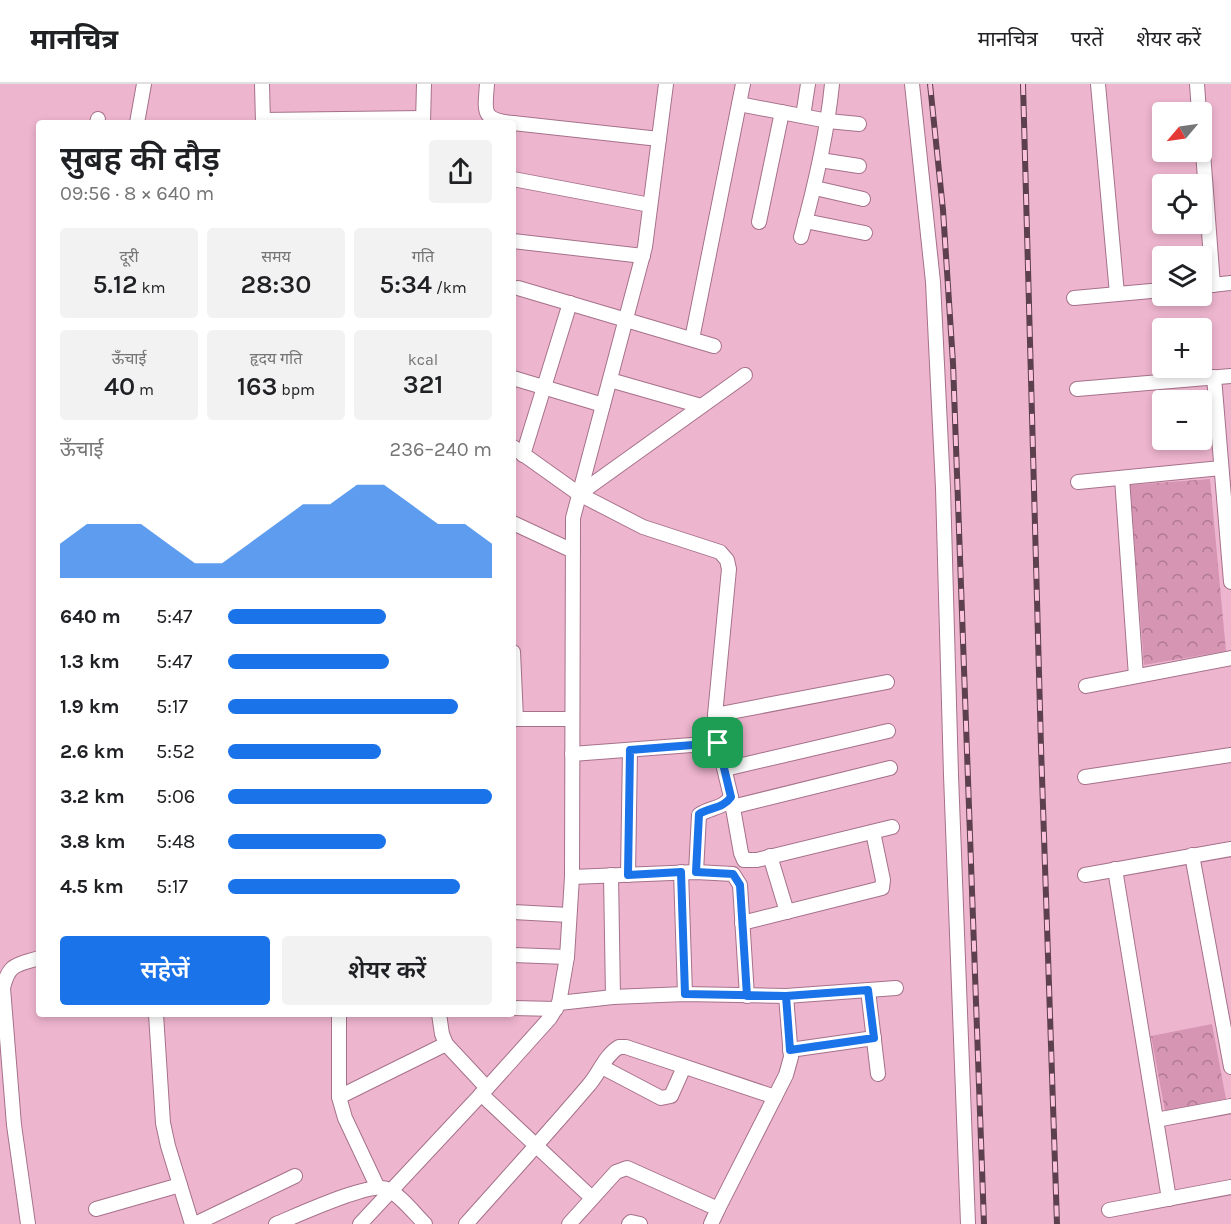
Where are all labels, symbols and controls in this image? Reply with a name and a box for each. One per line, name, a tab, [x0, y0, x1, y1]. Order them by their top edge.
text: मानचित्र	[30, 23, 118, 56]
text: मानचित्र	[978, 27, 1038, 51]
text: परतें	[1071, 27, 1103, 51]
text: शेयर करें	[1136, 27, 1201, 51]
north arrow	[1152, 102, 1212, 162]
map controls	[1152, 102, 1212, 450]
text: सुबह की दौड़	[60, 140, 220, 178]
button: share	[429, 140, 492, 203]
button: locate	[1152, 174, 1212, 234]
text: 09:56 · 8 × 640 m	[60, 182, 214, 205]
button: layers	[1152, 246, 1212, 306]
text: दूरी	[119, 247, 139, 266]
text: समय	[261, 247, 291, 266]
text: गति	[412, 247, 434, 266]
text: 5.12	[93, 269, 138, 300]
text: 28:30	[241, 269, 311, 300]
text: 5:34	[379, 269, 432, 300]
text: km	[138, 278, 165, 297]
text: /km	[432, 278, 467, 297]
button: +	[1152, 318, 1212, 378]
text: ऊँचाई	[112, 349, 146, 368]
text: हृदय गति	[250, 349, 302, 368]
text: kcal	[408, 350, 438, 369]
text: 321	[403, 369, 443, 400]
text: 40	[104, 371, 135, 402]
text: 163	[237, 371, 277, 402]
text: m	[135, 380, 154, 399]
text: bpm	[277, 380, 315, 399]
button: −	[1152, 390, 1212, 450]
text: ऊँचाई	[60, 438, 103, 461]
text: 236–240 m	[390, 438, 492, 461]
text: 640 m	[60, 605, 121, 628]
text: 5:47	[156, 605, 192, 628]
text: 1.3 km	[60, 650, 120, 673]
text: 5:47	[156, 650, 192, 673]
text: 1.9 km	[60, 695, 120, 718]
text: 5:17	[156, 695, 188, 718]
pin	[692, 717, 743, 768]
icon: arrive	[701, 726, 734, 759]
text: 2.6 km	[60, 740, 124, 763]
text: 5:52	[156, 740, 195, 763]
text: 3.2 km	[60, 785, 125, 808]
text: 5:06	[156, 785, 195, 808]
text: 3.8 km	[60, 830, 126, 853]
text: 5:48	[156, 830, 195, 853]
text: 4.5 km	[60, 875, 124, 898]
text: 5:17	[156, 875, 188, 898]
button: सहेजें	[60, 936, 270, 1005]
button: शेयर करें	[282, 936, 492, 1005]

